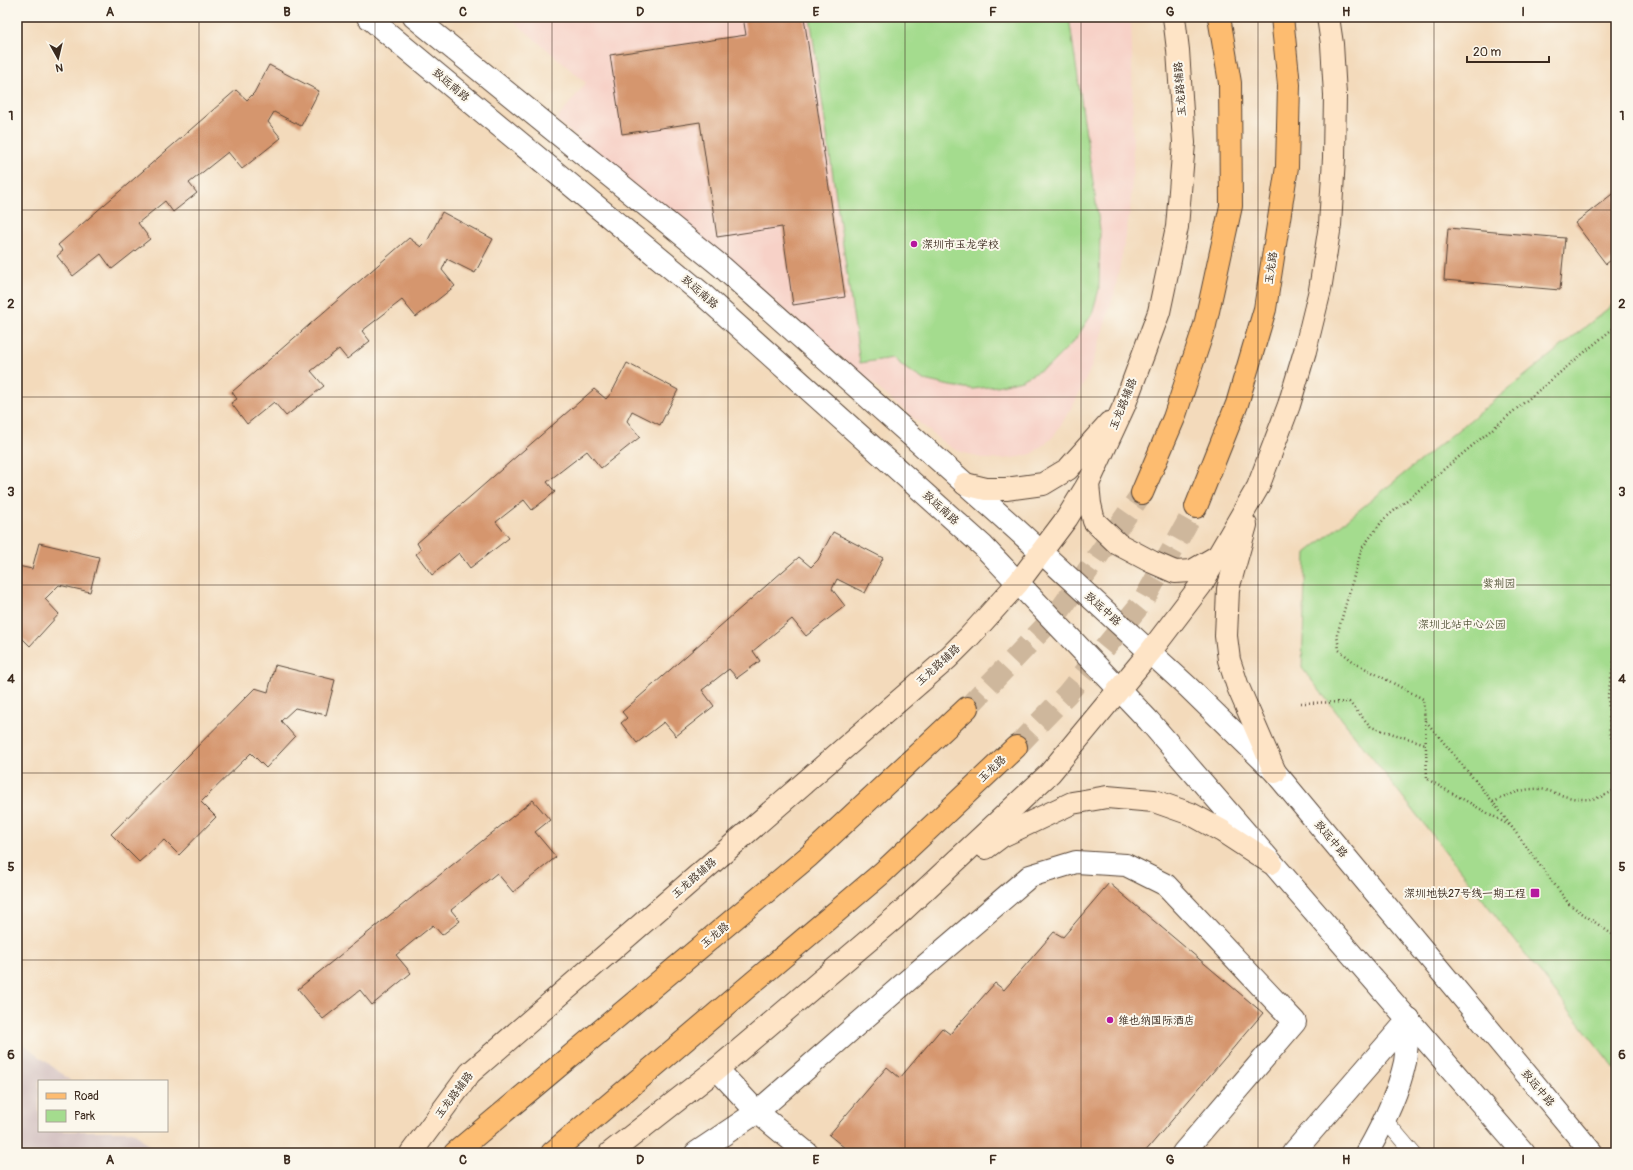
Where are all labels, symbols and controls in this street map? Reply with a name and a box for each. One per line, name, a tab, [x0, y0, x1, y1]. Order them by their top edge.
text: A	[106, 4, 115, 20]
text: B	[283, 4, 291, 20]
text: C	[459, 4, 467, 20]
text: D	[636, 4, 644, 20]
text: E	[813, 4, 820, 20]
text: F	[989, 4, 997, 20]
text: G	[1166, 4, 1175, 20]
text: H	[1342, 4, 1350, 20]
text: I	[1521, 4, 1525, 20]
north arrow	[38, 38, 78, 78]
scale bar	[1467, 38, 1549, 64]
text: 20 m	[1473, 45, 1502, 60]
text: N	[54, 60, 64, 74]
street label: 玉龙路辅路	[1172, 61, 1188, 117]
street label: 致远南路	[430, 66, 472, 104]
text: 1	[8, 108, 14, 124]
text: 1	[1619, 108, 1625, 124]
place label: 深圳市玉龙学校	[922, 238, 999, 251]
marker: 深圳市玉龙学校	[909, 239, 919, 249]
street label: 玉龙路	[1262, 251, 1280, 285]
street label: 致远南路	[679, 273, 721, 311]
text: 2	[7, 296, 15, 312]
text: 2	[1618, 296, 1626, 312]
street label: 玉龙路辅路	[1107, 376, 1139, 432]
text: 3	[7, 484, 15, 500]
text: 3	[1618, 484, 1626, 500]
street label: 致远南路	[920, 488, 962, 528]
park label: 紫荆园	[1483, 577, 1516, 590]
street label: 致远中路	[1082, 589, 1124, 629]
park label: 深圳北站中心公园	[1418, 618, 1506, 631]
street label: 玉龙路辅路	[913, 642, 963, 688]
text: 4	[7, 671, 15, 687]
text: 4	[1618, 671, 1626, 687]
street label: 玉龙路	[975, 753, 1009, 785]
street label: 致远中路	[1312, 818, 1350, 860]
street label: 玉龙路辅路	[669, 855, 719, 901]
text: 5	[7, 859, 15, 875]
text: 5	[1618, 859, 1626, 875]
place label: 深圳地铁27号线一期工程	[1404, 887, 1526, 900]
marker: 深圳地铁27号线一期工程	[1529, 887, 1541, 899]
street label: 玉龙路	[698, 919, 732, 951]
place label: 维也纳国际酒店	[1118, 1014, 1195, 1027]
marker: 维也纳国际酒店	[1105, 1015, 1115, 1025]
text: 6	[7, 1047, 15, 1063]
text: 6	[1618, 1047, 1626, 1063]
street label: 致远中路	[1519, 1067, 1557, 1109]
street label: 玉龙路辅路	[432, 1069, 476, 1121]
legend	[38, 1080, 168, 1132]
text: Road	[74, 1089, 99, 1104]
text: Park	[74, 1109, 95, 1124]
text: A	[106, 1152, 115, 1168]
text: B	[283, 1152, 291, 1168]
text: C	[459, 1152, 467, 1168]
text: D	[636, 1152, 644, 1168]
text: E	[813, 1152, 820, 1168]
text: F	[989, 1152, 997, 1168]
text: G	[1166, 1152, 1175, 1168]
text: H	[1342, 1152, 1350, 1168]
text: I	[1521, 1152, 1525, 1168]

